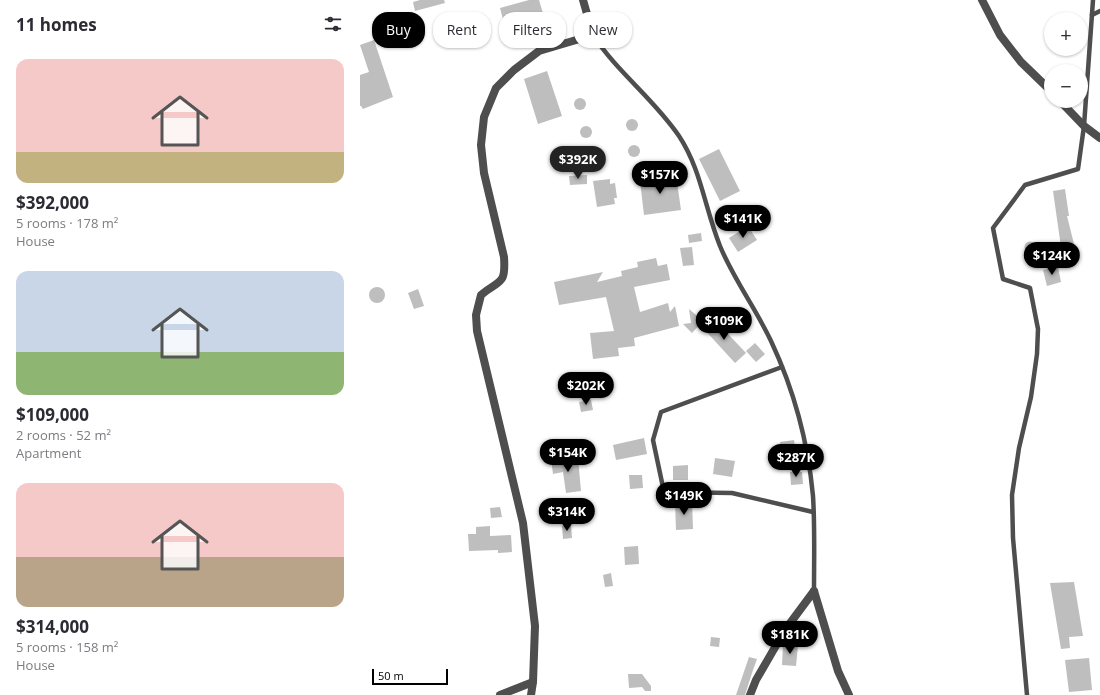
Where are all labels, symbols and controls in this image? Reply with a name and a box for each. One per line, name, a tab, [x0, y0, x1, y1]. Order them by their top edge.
chip: Buy	[372, 12, 425, 48]
chip: Rent	[433, 12, 491, 48]
chip: Filters	[499, 12, 566, 48]
chip: New	[574, 12, 632, 48]
map controls	[1044, 12, 1088, 108]
button: +	[1044, 12, 1088, 56]
text: 11 homes	[16, 13, 97, 36]
icon: filters	[322, 13, 344, 35]
button: −	[1044, 64, 1088, 108]
icon: home	[144, 85, 216, 157]
pin: $392K	[550, 146, 606, 180]
text: $392K	[559, 150, 597, 168]
pin: $157K	[632, 161, 688, 195]
text: $157K	[641, 165, 679, 183]
text: $392,000	[16, 191, 89, 214]
pin: $141K	[715, 205, 771, 239]
text: $141K	[724, 209, 762, 227]
text: 5 rooms · 178 m²	[16, 214, 118, 232]
text: House	[16, 232, 55, 250]
pin: $124K	[1024, 242, 1080, 276]
text: $124K	[1033, 246, 1071, 264]
icon: home	[144, 297, 216, 369]
pin: $109K	[696, 307, 752, 341]
text: $109K	[705, 311, 743, 329]
pin: $202K	[558, 372, 614, 406]
text: $202K	[567, 376, 605, 394]
text: $109,000	[16, 403, 89, 426]
text: 2 rooms · 52 m²	[16, 426, 111, 444]
pin: $154K	[540, 439, 596, 473]
text: $154K	[549, 443, 587, 461]
text: Apartment	[16, 444, 81, 462]
pin: $287K	[768, 444, 824, 478]
text: $287K	[777, 448, 815, 466]
pin: $149K	[656, 482, 712, 516]
text: $149K	[665, 486, 703, 504]
pin: $314K	[539, 498, 595, 532]
text: $314K	[548, 502, 586, 520]
icon: home	[144, 509, 216, 581]
text: $314,000	[16, 615, 89, 638]
pin: $181K	[762, 621, 818, 655]
text: $181K	[771, 625, 809, 643]
text: 5 rooms · 158 m²	[16, 638, 118, 656]
text: House	[16, 656, 55, 674]
scale bar	[372, 667, 448, 686]
text: 50 m	[378, 668, 404, 683]

